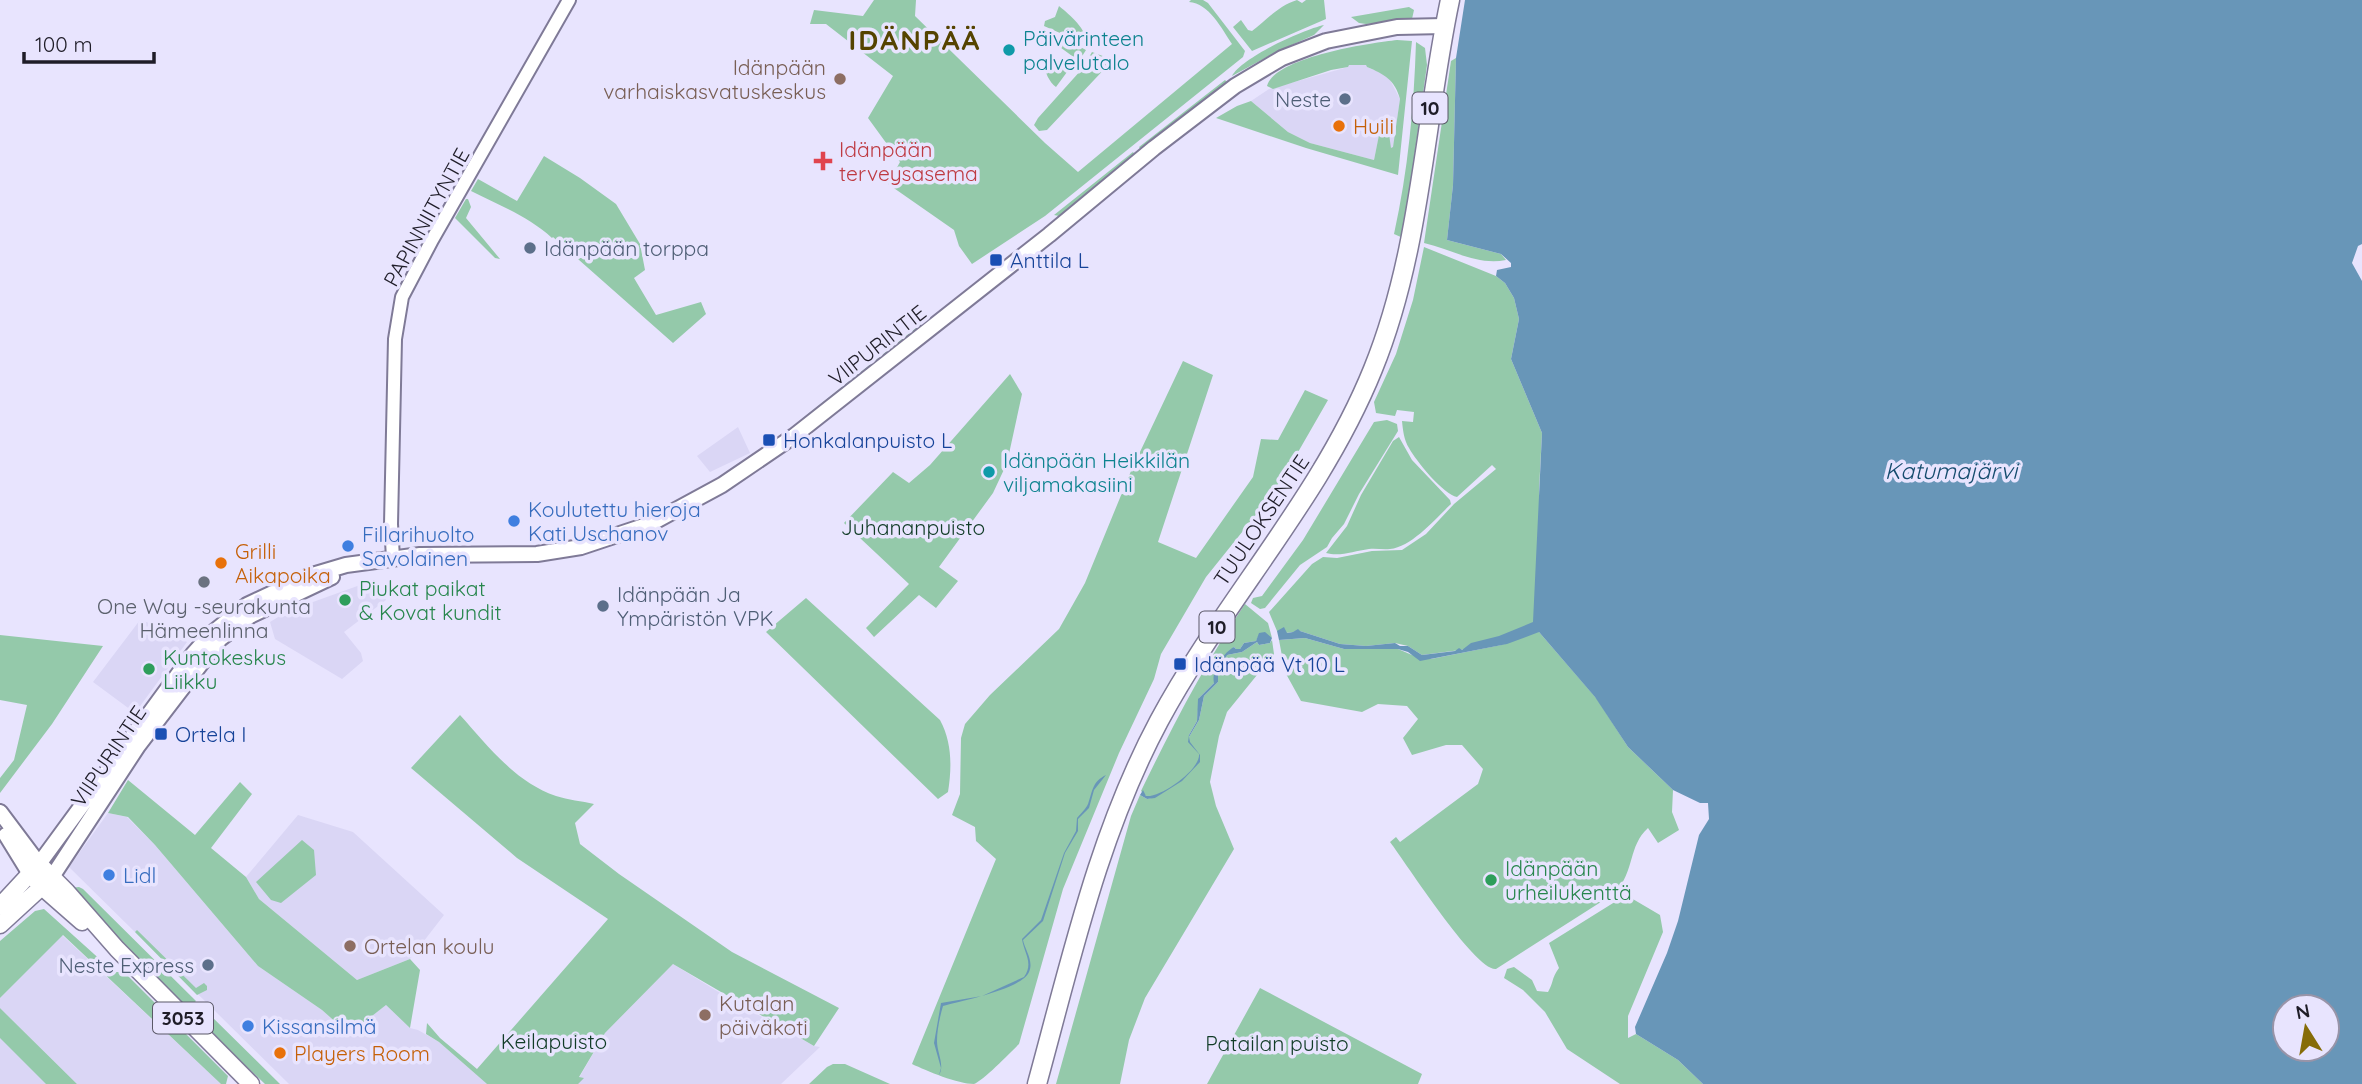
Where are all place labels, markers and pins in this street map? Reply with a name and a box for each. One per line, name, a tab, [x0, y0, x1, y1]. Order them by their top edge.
place label: Päivärinteen palvelutalo	[1023, 25, 1144, 75]
marker: Päivärinteen palvelutalo	[1001, 42, 1017, 58]
place label: Idänpään varhaiskasvatuskeskus	[603, 54, 826, 104]
marker: Idänpään varhaiskasvatuskeskus	[832, 71, 848, 87]
place label: Neste	[1275, 86, 1331, 112]
marker: Neste	[1337, 91, 1353, 107]
place label: Huili	[1353, 113, 1394, 139]
marker: Huili	[1331, 118, 1347, 134]
place label: Idänpään terveysasema	[839, 136, 978, 186]
marker: Idänpään terveysasema	[813, 151, 833, 171]
place label: Idänpään torppa	[544, 235, 709, 261]
marker: Idänpään torppa	[522, 240, 538, 256]
place label: Anttila L	[1010, 247, 1089, 273]
marker: Anttila L	[988, 252, 1004, 268]
place label: Honkalanpuisto L	[783, 427, 952, 453]
marker: Honkalanpuisto L	[761, 432, 777, 448]
place label: Idänpään Heikkilän viljamakasiini	[1003, 447, 1190, 497]
marker: Idänpään Heikkilän viljamakasiini	[981, 464, 997, 480]
place label: Koulutettu hieroja Kati Uschanov	[528, 496, 701, 546]
marker: Koulutettu hieroja Kati Uschanov	[506, 513, 522, 529]
place label: Fillarihuolto Savolainen	[362, 521, 474, 571]
place label: Grilli Aikapoika	[235, 538, 331, 588]
marker: Fillarihuolto Savolainen	[340, 538, 356, 554]
marker: Grilli Aikapoika	[213, 555, 229, 571]
marker: One Way -seurakunta Hämeenlinna	[196, 574, 212, 590]
place label: Piukat paikat & Kovat kundit	[359, 575, 502, 625]
place label: Idänpään Ja Ympäristön VPK	[617, 581, 774, 631]
marker: Piukat paikat & Kovat kundit	[337, 592, 353, 608]
place label: One Way -seurakunta Hämeenlinna	[97, 593, 311, 643]
marker: Idänpään Ja Ympäristön VPK	[595, 598, 611, 614]
place label: Kuntokeskus Liikku	[163, 644, 286, 694]
place label: Idänpää Vt 10 L	[1194, 651, 1345, 677]
marker: Idänpää Vt 10 L	[1172, 656, 1188, 672]
marker: Kuntokeskus Liikku	[141, 661, 157, 677]
place label: Ortela I	[175, 721, 247, 747]
marker: Ortela I	[153, 726, 169, 742]
place label: Idänpään urheilukenttä	[1505, 855, 1632, 905]
place label: Lidl	[123, 862, 156, 888]
marker: Lidl	[101, 867, 117, 883]
marker: Idänpään urheilukenttä	[1483, 872, 1499, 888]
place label: Ortelan koulu	[364, 933, 495, 959]
marker: Ortelan koulu	[342, 938, 358, 954]
place label: Neste Express	[58, 952, 194, 978]
marker: Neste Express	[200, 957, 216, 973]
place label: Kutalan päiväkoti	[719, 990, 808, 1040]
marker: Kutalan päiväkoti	[697, 1007, 713, 1023]
place label: Kissansilmä	[262, 1013, 376, 1039]
marker: Kissansilmä	[240, 1018, 256, 1034]
place label: Players Room	[294, 1040, 430, 1066]
marker: Players Room	[272, 1045, 288, 1061]

